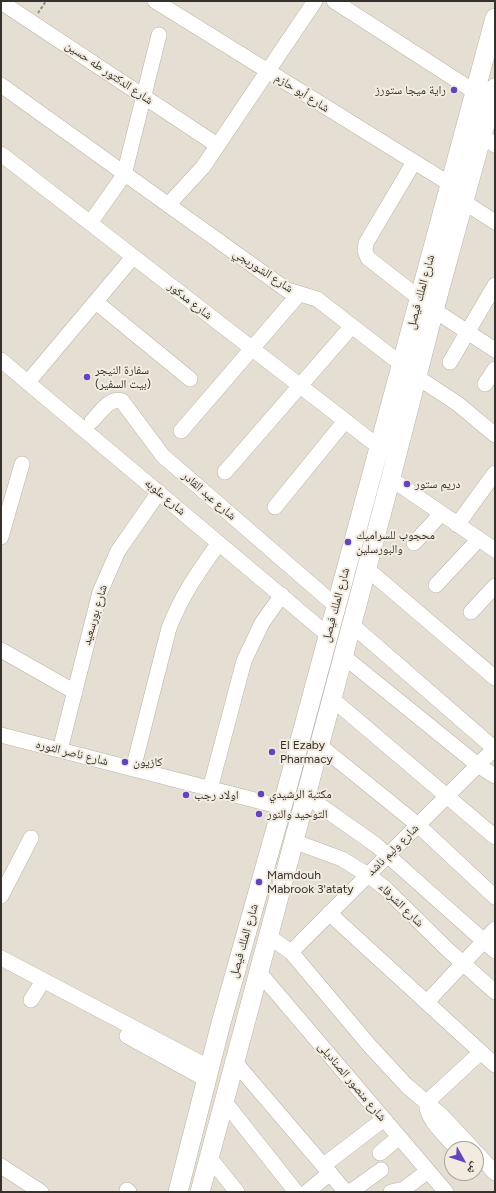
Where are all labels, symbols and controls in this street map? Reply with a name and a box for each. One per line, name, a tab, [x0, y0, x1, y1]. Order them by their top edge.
street label: شارع الدكتور طه حسين	[62, 38, 156, 108]
street label: شارع أبو حازم	[272, 71, 332, 115]
place label: راية ميجا ستورز	[375, 83, 446, 97]
marker: راية ميجا ستورز	[449, 85, 459, 95]
street label: شارع الشوربجي	[230, 246, 296, 296]
street label: شارع الملك فيصل	[404, 253, 438, 331]
street label: شارع مدكور	[165, 279, 215, 323]
place label: سفارة النيجر (بيت السفير)	[95, 363, 151, 391]
marker: سفارة النيجر (بيت السفير)	[82, 372, 92, 382]
street label: شارع عبد القادر	[179, 469, 239, 523]
street label: شارع علوبه	[142, 476, 188, 518]
place label: دريم ستور	[415, 477, 460, 491]
marker: دريم ستور	[402, 479, 412, 489]
place label: محجوب للسراميك والبورسلين	[356, 528, 435, 556]
marker: محجوب للسراميك والبورسلين	[343, 537, 353, 547]
street label: شارع الملك فيصل	[319, 566, 353, 644]
street label: شارع بورسعيد	[80, 583, 110, 647]
street label: شارع ناصر الثوره	[34, 737, 110, 769]
place label: El Ezaby Pharmacy	[280, 738, 333, 766]
marker: El Ezaby Pharmacy	[267, 747, 277, 757]
place label: كازيون	[133, 755, 162, 769]
marker: كازيون	[120, 757, 130, 767]
place label: مكتبة الرشيدي	[269, 787, 332, 801]
place label: اولاد رجب	[194, 788, 239, 802]
marker: مكتبة الرشيدي	[256, 789, 266, 799]
marker: اولاد رجب	[181, 790, 191, 800]
place label: التوحيد والنور	[267, 807, 328, 821]
marker: التوحيد والنور	[254, 809, 264, 819]
street label: شارع وليم ناشد	[364, 821, 422, 879]
place label: Mamdouh Mabrook 3'ataty	[267, 868, 354, 896]
marker: Mamdouh Mabrook 3'ataty	[254, 877, 264, 887]
street label: شارع الشرفاء	[375, 880, 427, 930]
street label: شارع الملك فيصل	[227, 902, 261, 980]
street label: شارع منصور الصناديلى	[315, 1040, 389, 1124]
north arrow	[444, 1141, 484, 1181]
text: ش	[464, 1160, 482, 1177]

